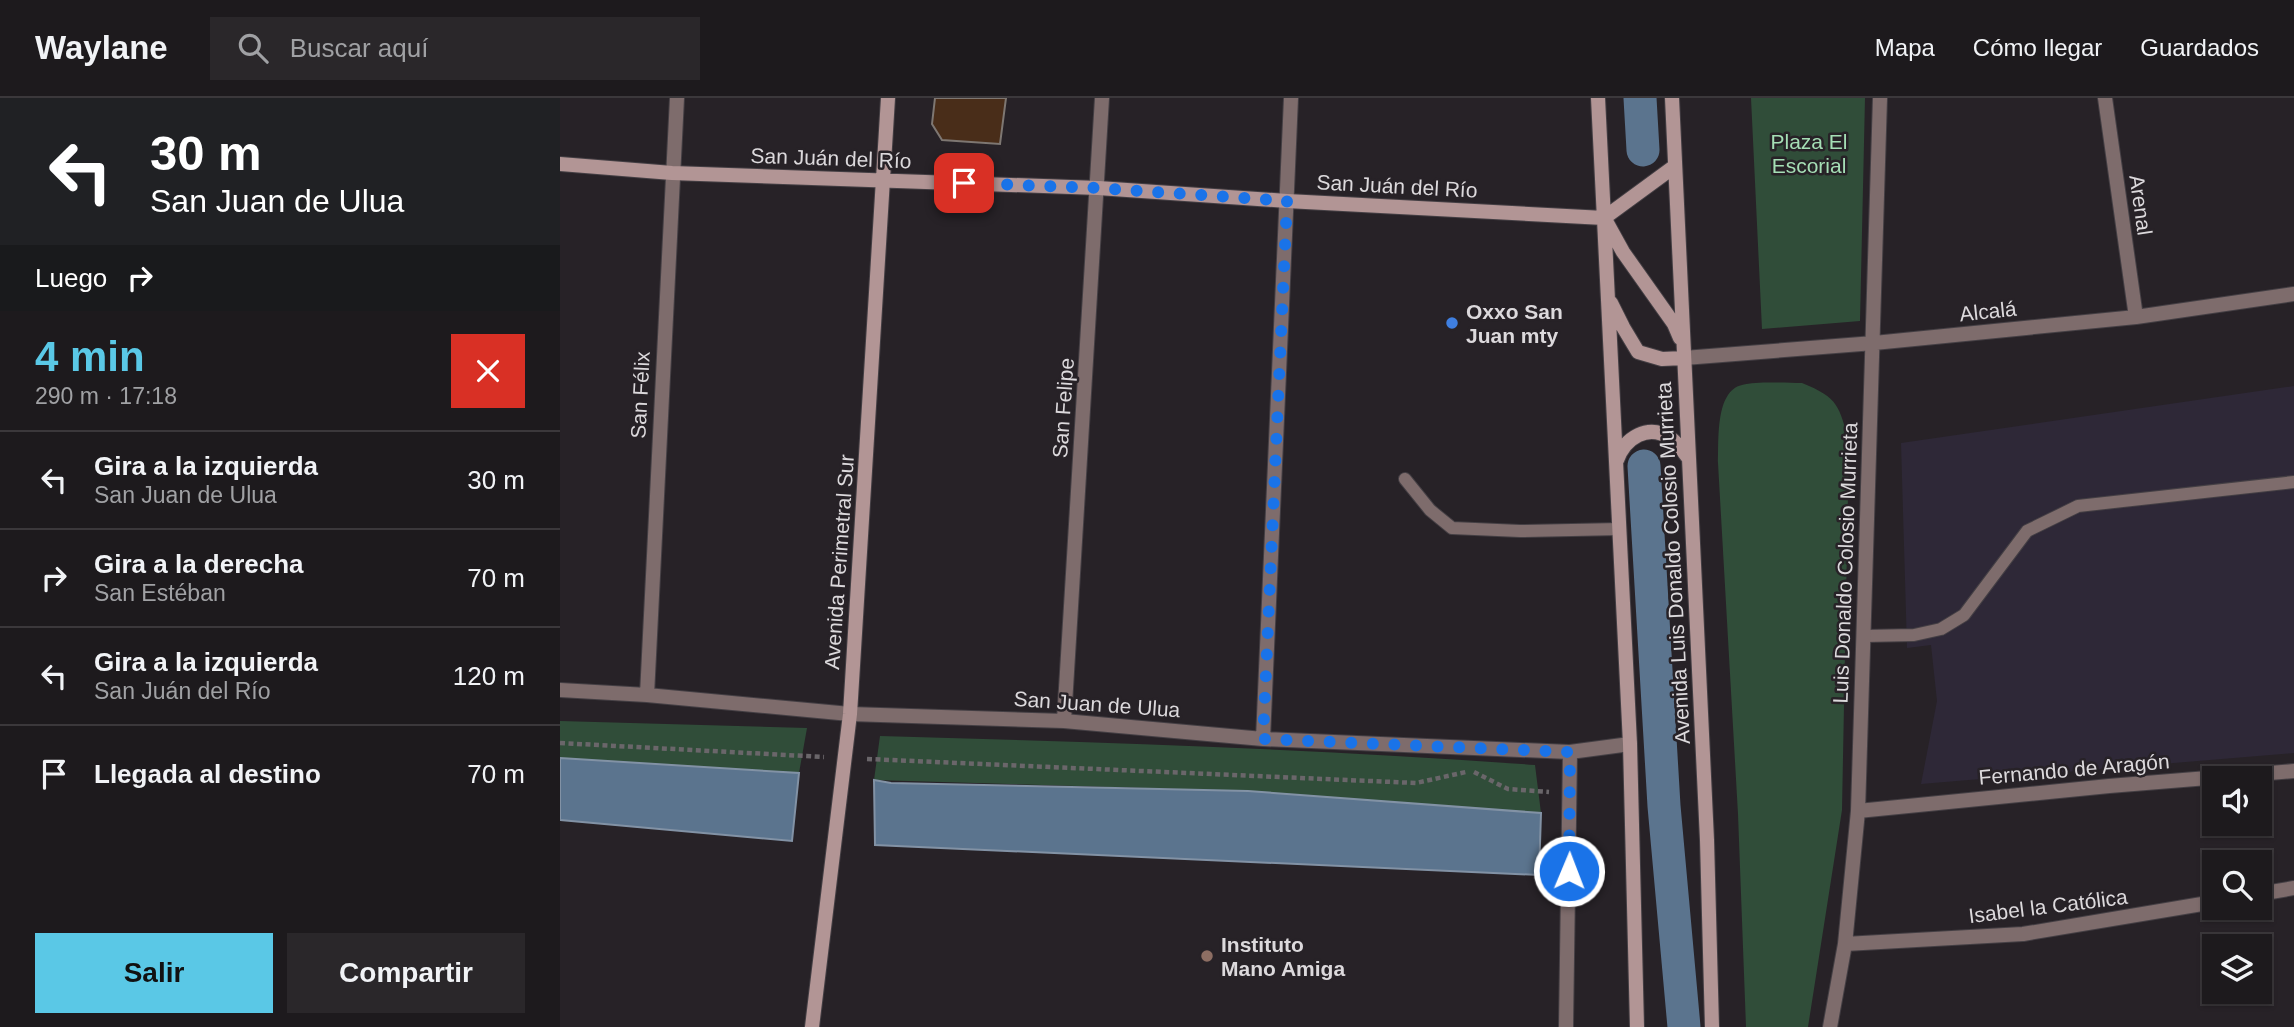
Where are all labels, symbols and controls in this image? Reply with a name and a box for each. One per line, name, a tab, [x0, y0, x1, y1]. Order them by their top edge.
search box	[210, 17, 700, 80]
text: Waylane	[35, 29, 168, 66]
icon: search	[234, 29, 272, 67]
text: Buscar aquí	[290, 33, 428, 63]
text: Mapa	[1875, 34, 1935, 61]
text: Cómo llegar	[1973, 34, 2102, 61]
text: Guardados	[2140, 34, 2259, 61]
icon: left	[35, 126, 126, 217]
text: 30 m	[150, 126, 262, 180]
park label: Plaza El Escorial	[1770, 130, 1848, 177]
street label: San Juán del Río	[750, 144, 912, 172]
pin	[934, 153, 994, 213]
icon: arrive	[945, 164, 983, 202]
street label: San Juán del Río	[1316, 170, 1478, 202]
street label: Arenal	[2125, 173, 2157, 237]
text: San Juan de Ulua	[150, 183, 404, 219]
icon: right	[121, 259, 159, 297]
text: Luego	[35, 263, 107, 293]
street label: Alcalá	[1958, 297, 2018, 325]
place label: Oxxo San Juan mty	[1466, 300, 1563, 347]
marker: Oxxo San Juan mty	[1444, 315, 1460, 331]
text: 4 min	[35, 333, 145, 380]
button: close	[451, 334, 525, 408]
street label: San Félix	[626, 350, 654, 439]
street label: San Felipe	[1048, 357, 1078, 459]
street label: Avenida Luis Donaldo Colosio Murrieta	[1652, 381, 1694, 745]
text: 290 m · 17:18	[35, 383, 177, 409]
street label: Luis Donaldo Colosio Murrieta	[1829, 422, 1861, 704]
text: Gira a la izquierda	[94, 451, 318, 481]
street label: Avenida Perimetral Sur	[820, 454, 858, 670]
icon: left	[35, 461, 73, 499]
text: 30 m	[467, 465, 525, 495]
text: San Juan de Ulua	[94, 482, 277, 508]
text: Gira a la derecha	[94, 549, 304, 579]
icon: right	[35, 559, 73, 597]
text: 70 m	[467, 563, 525, 593]
text: San Estéban	[94, 580, 226, 606]
text: Gira a la izquierda	[94, 647, 318, 677]
icon: left	[35, 657, 73, 695]
text: 120 m	[453, 661, 525, 691]
text: San Juán del Río	[94, 678, 270, 704]
street label: San Juan de Ulua	[1013, 687, 1181, 721]
street label: Fernando de Aragón	[1978, 749, 2170, 789]
icon: arrive	[35, 755, 73, 793]
text: Llegada al destino	[94, 759, 321, 789]
text: 70 m	[467, 759, 525, 789]
map controls	[2202, 766, 2272, 1004]
button: sound	[2202, 766, 2272, 836]
position arrow	[1532, 834, 1606, 908]
button: search	[2202, 850, 2272, 920]
street label: Isabel la Católica	[1967, 885, 2129, 927]
button: Salir	[35, 933, 273, 1013]
button: Compartir	[287, 933, 525, 1013]
place label: Instituto Mano Amiga	[1221, 933, 1345, 980]
button: layers	[2202, 934, 2272, 1004]
marker: Instituto Mano Amiga	[1199, 948, 1215, 964]

